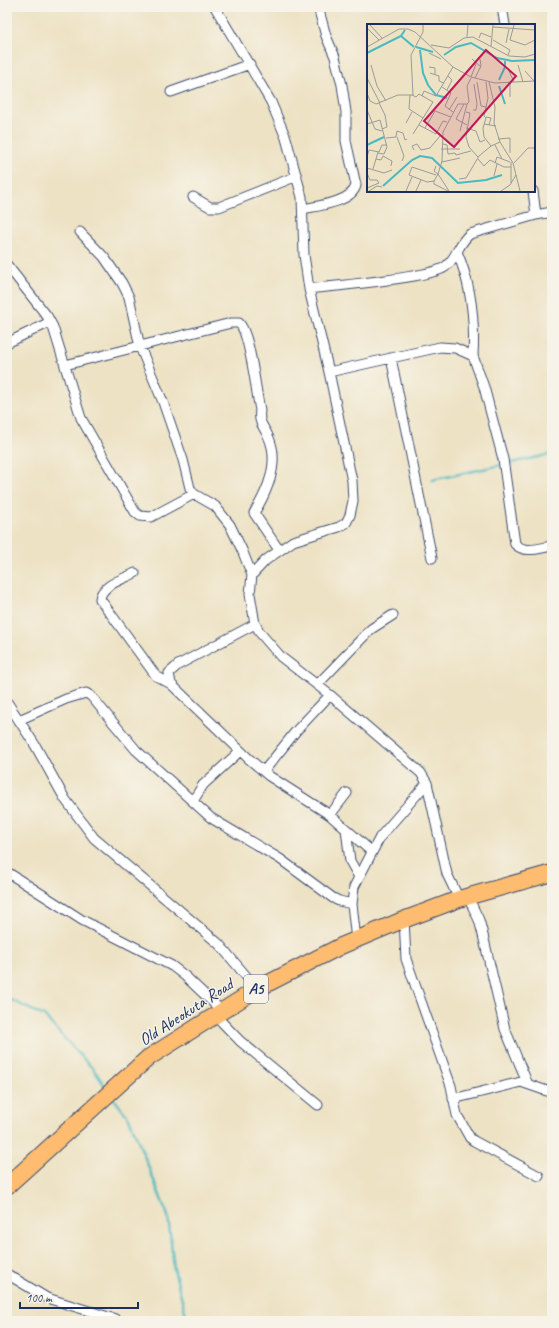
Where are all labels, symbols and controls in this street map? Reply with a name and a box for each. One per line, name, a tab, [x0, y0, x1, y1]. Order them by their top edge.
inset map	[367, 24, 535, 192]
street label: Old Abeokuta Road	[135, 972, 239, 1050]
road number: A5	[244, 975, 268, 1003]
scale bar	[20, 1284, 138, 1310]
text: 100 m	[26, 1290, 53, 1306]

